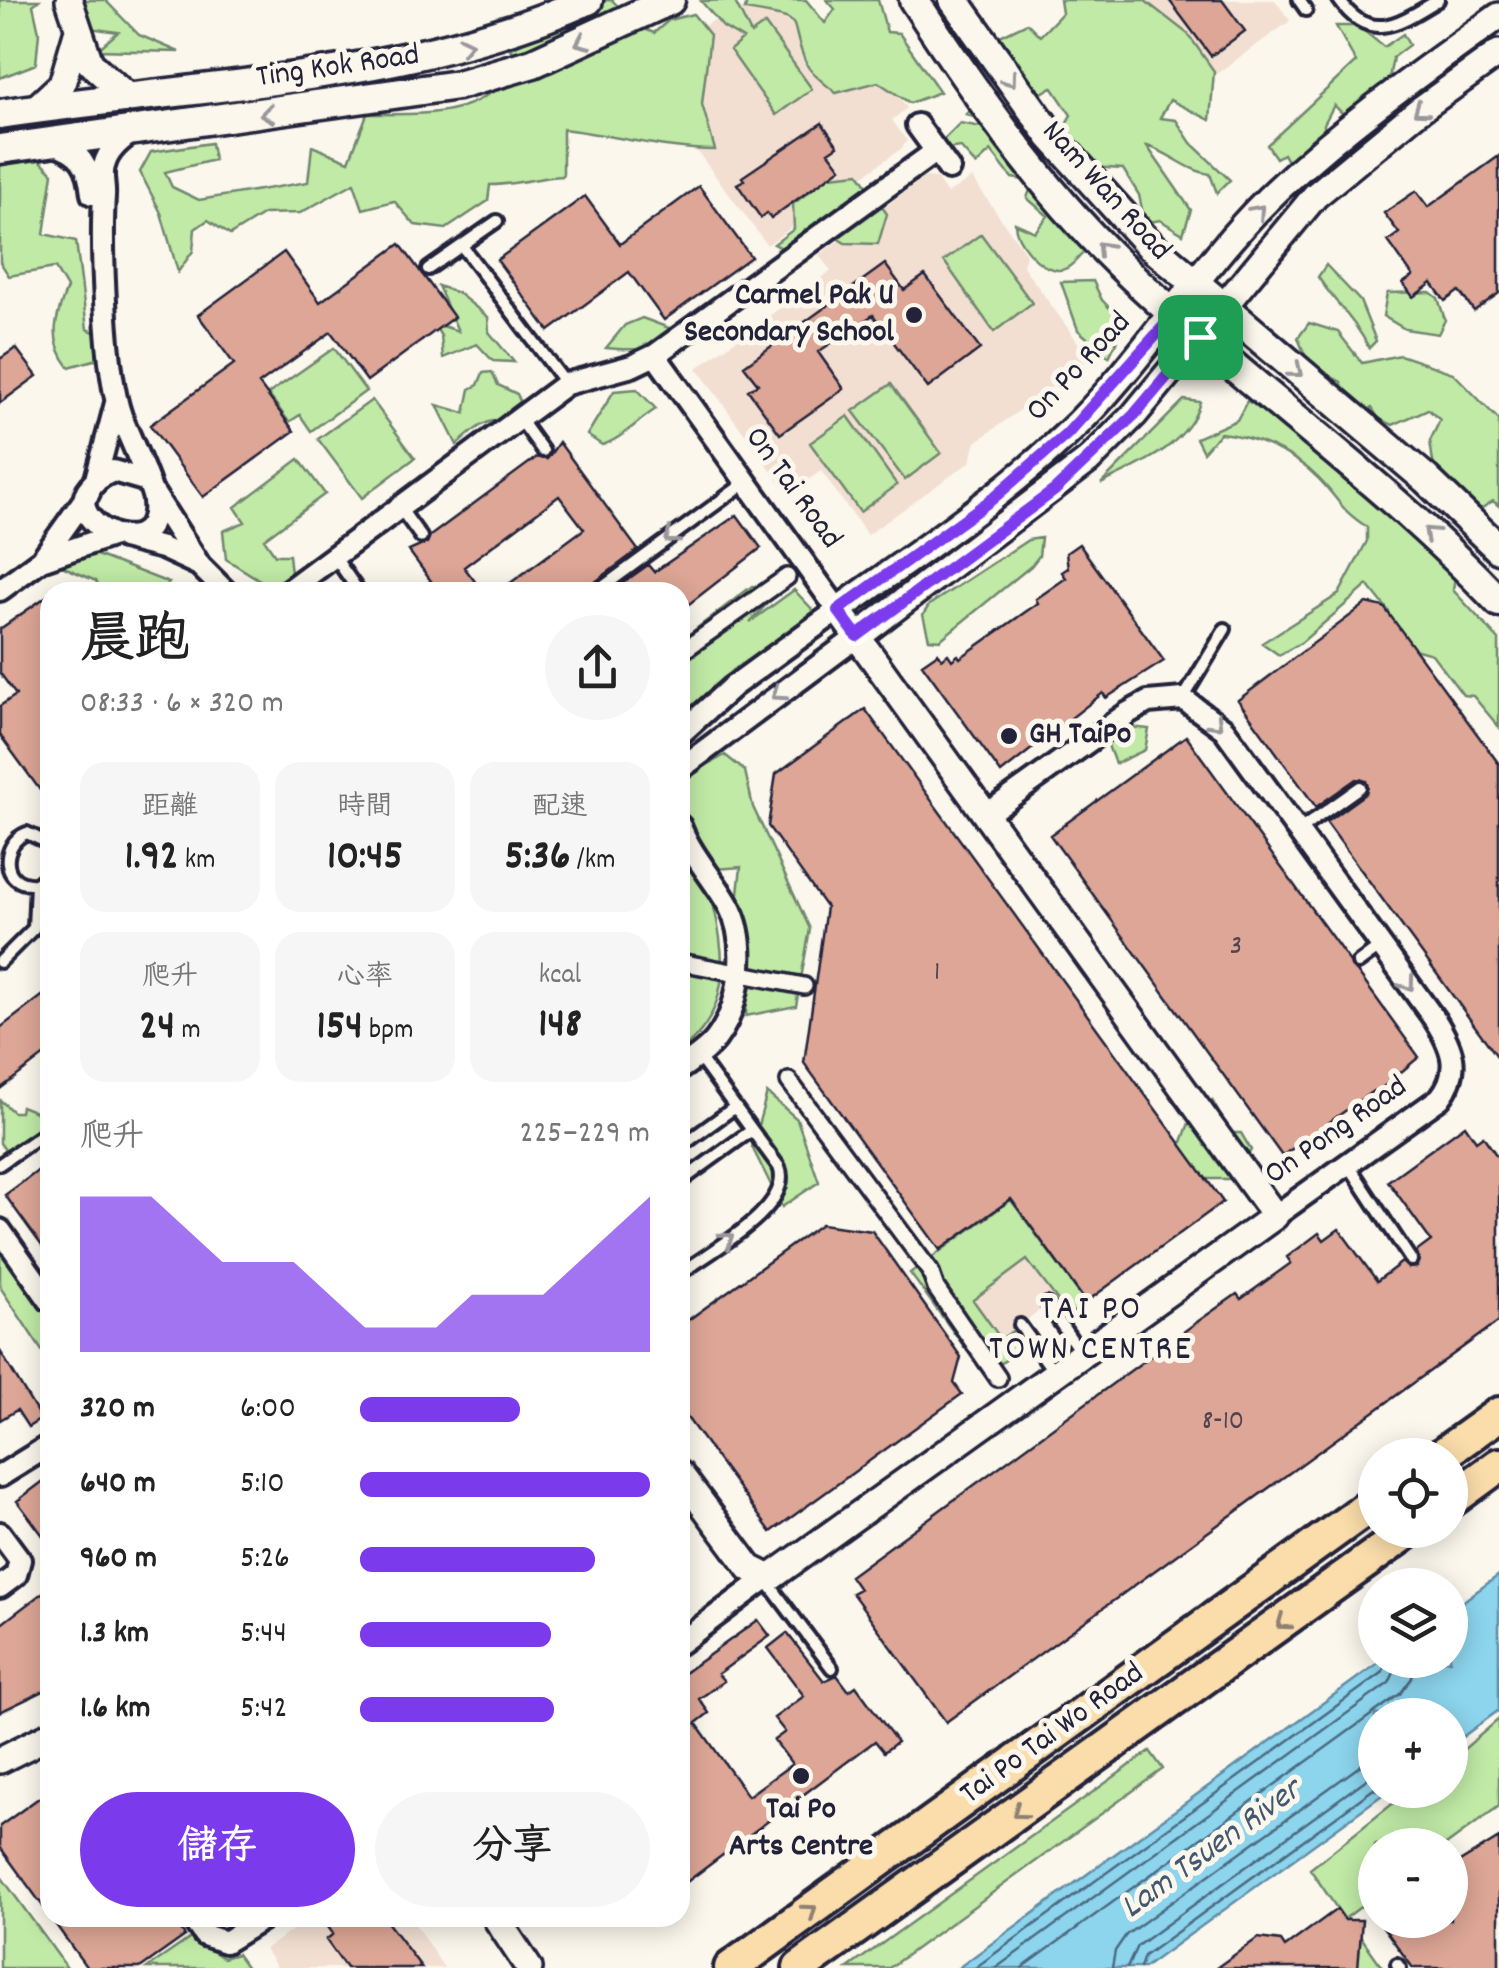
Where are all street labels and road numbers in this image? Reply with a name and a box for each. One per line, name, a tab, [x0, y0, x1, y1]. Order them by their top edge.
street label: Ting Kok Road	[254, 34, 422, 102]
street label: Nam Wan Road	[1029, 111, 1181, 273]
street label: On Po Road	[1017, 302, 1143, 434]
street label: On Tai Road	[732, 418, 852, 560]
street label: On Pong Road	[1256, 1066, 1418, 1198]
street label: Tai Po Tai Wo Road	[951, 1652, 1155, 1818]

